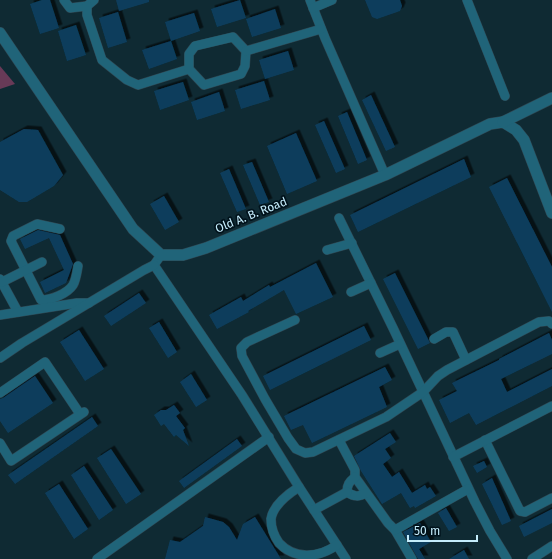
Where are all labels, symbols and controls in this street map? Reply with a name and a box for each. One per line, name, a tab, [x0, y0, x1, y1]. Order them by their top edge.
street label: Old A. B. Road	[213, 194, 289, 236]
scale bar	[408, 517, 477, 543]
text: 50 m	[414, 524, 440, 538]

